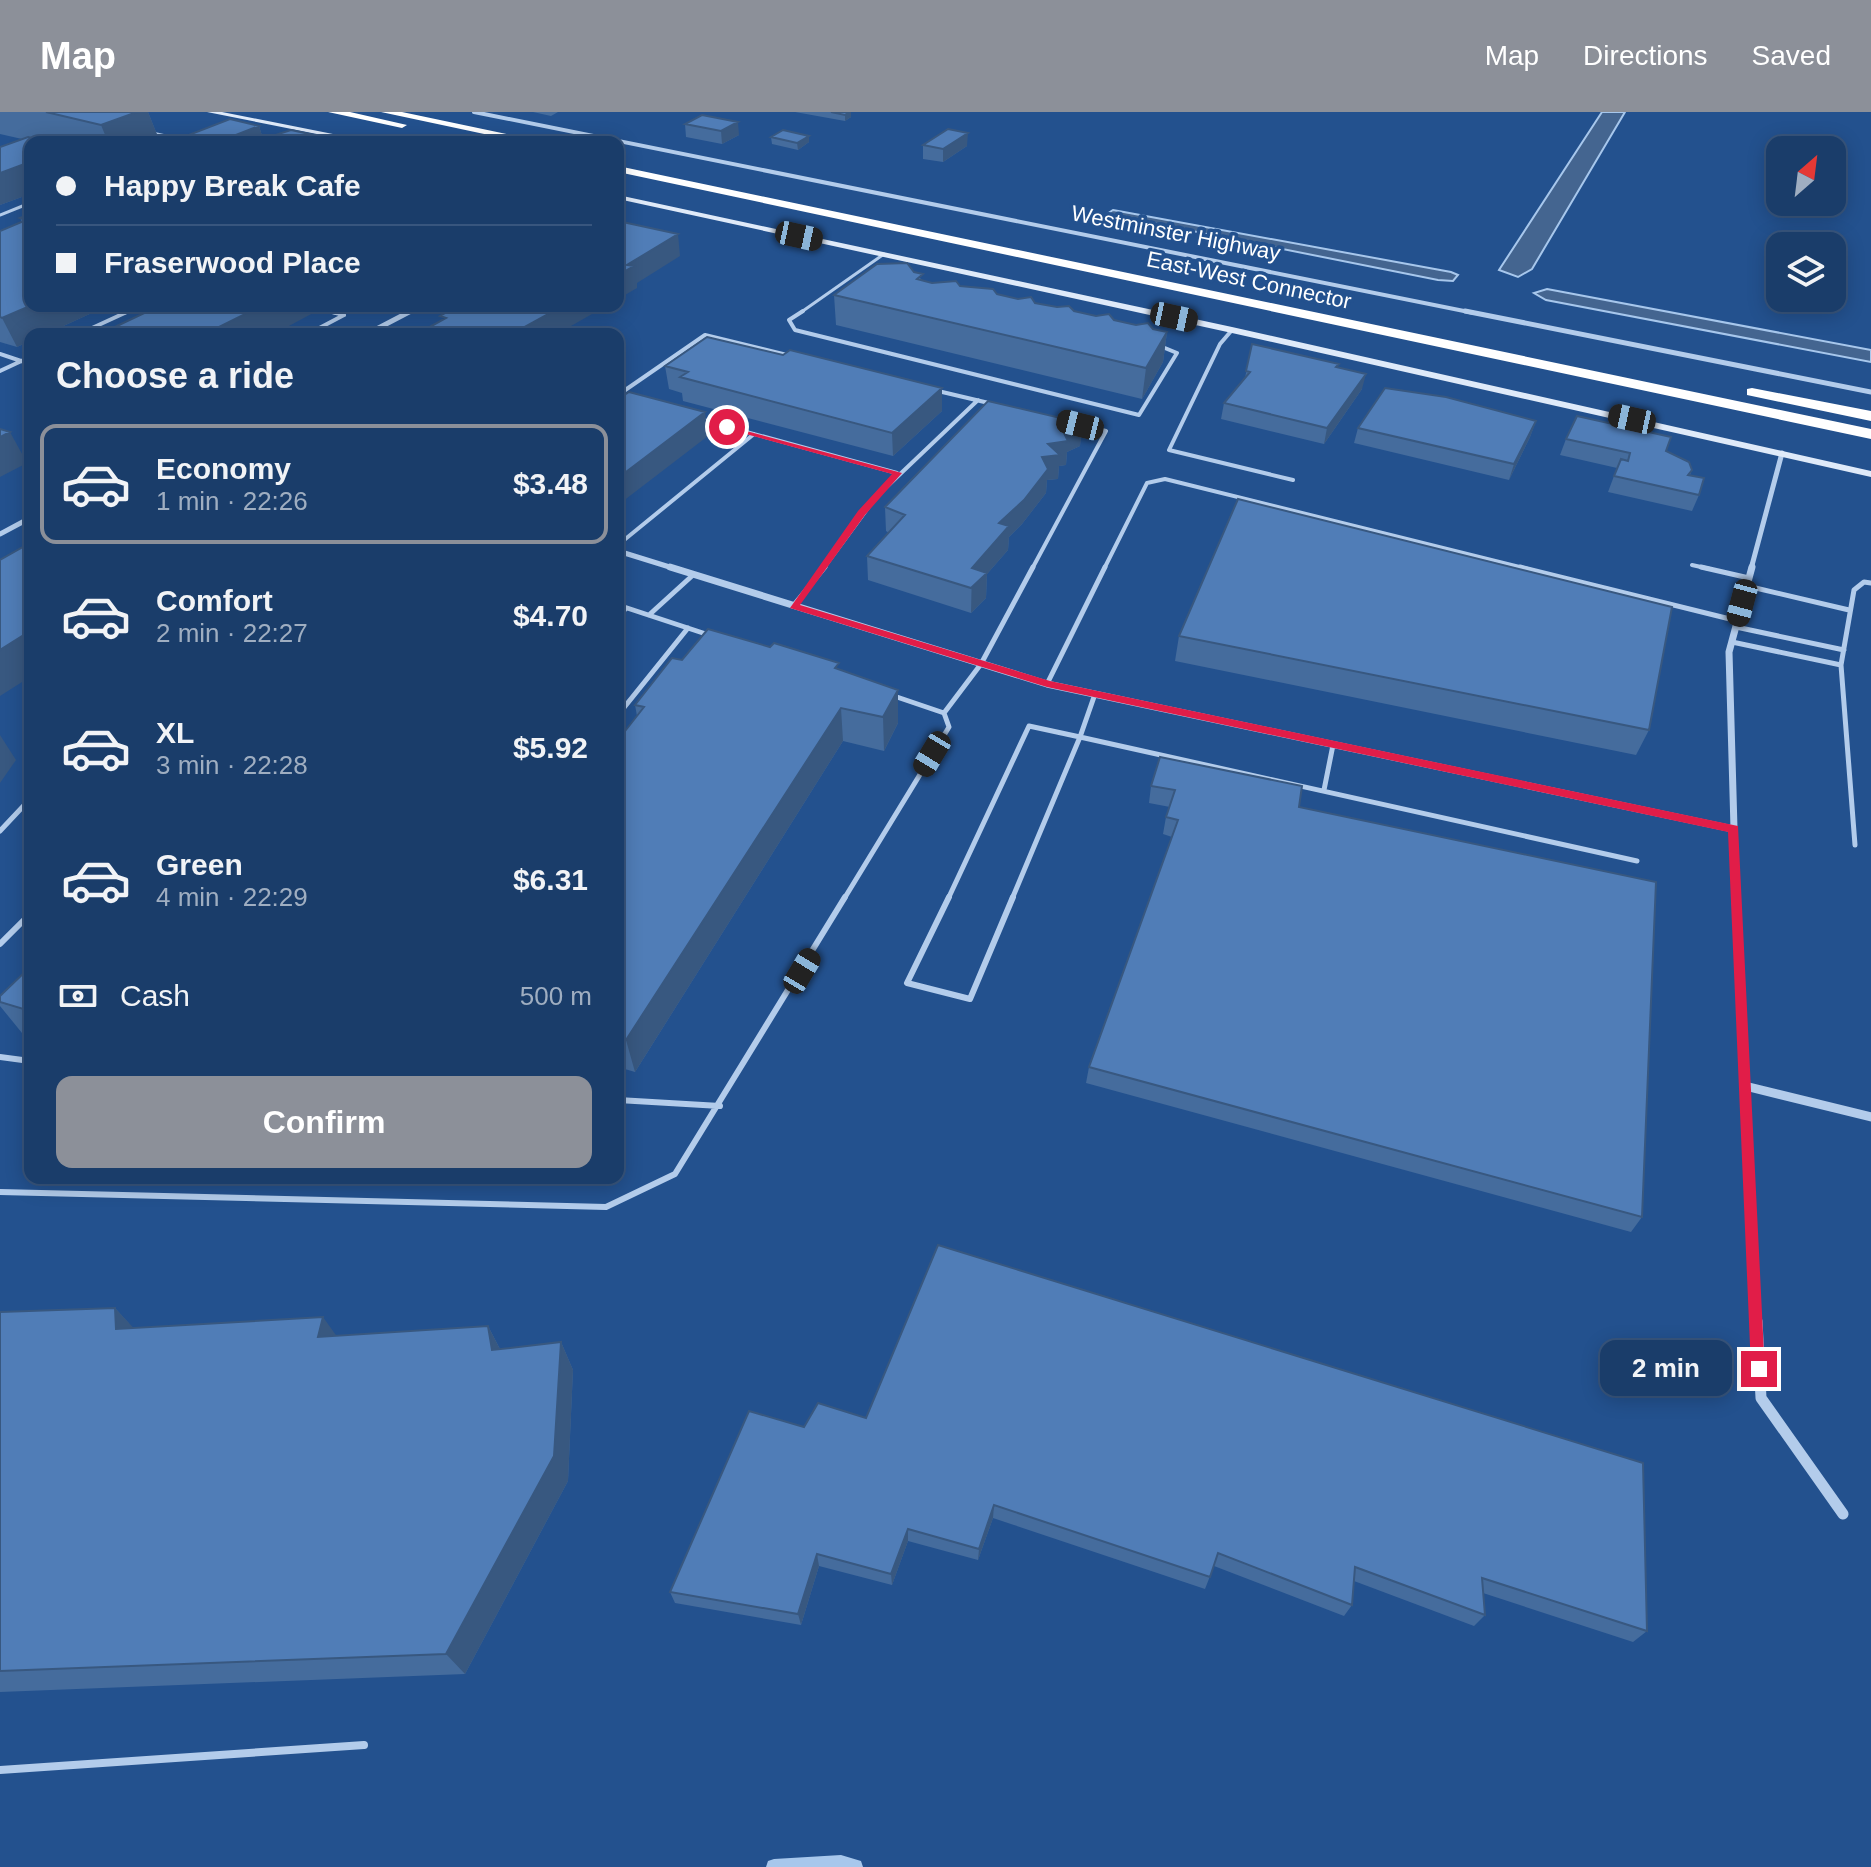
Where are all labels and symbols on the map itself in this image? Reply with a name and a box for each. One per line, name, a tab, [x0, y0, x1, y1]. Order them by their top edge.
north arrow	[1766, 136, 1846, 216]
street label: Westminster Highway	[1069, 200, 1283, 266]
car	[773, 219, 825, 253]
street label: East-West Connector	[1144, 246, 1354, 314]
car	[1148, 300, 1200, 334]
car	[1606, 402, 1658, 436]
car	[1054, 408, 1106, 442]
route start	[709, 409, 745, 445]
car	[1724, 577, 1760, 629]
car	[909, 727, 955, 781]
car	[779, 944, 825, 998]
callout: 2 min	[1599, 1341, 1731, 1397]
route end	[1741, 1351, 1777, 1387]

